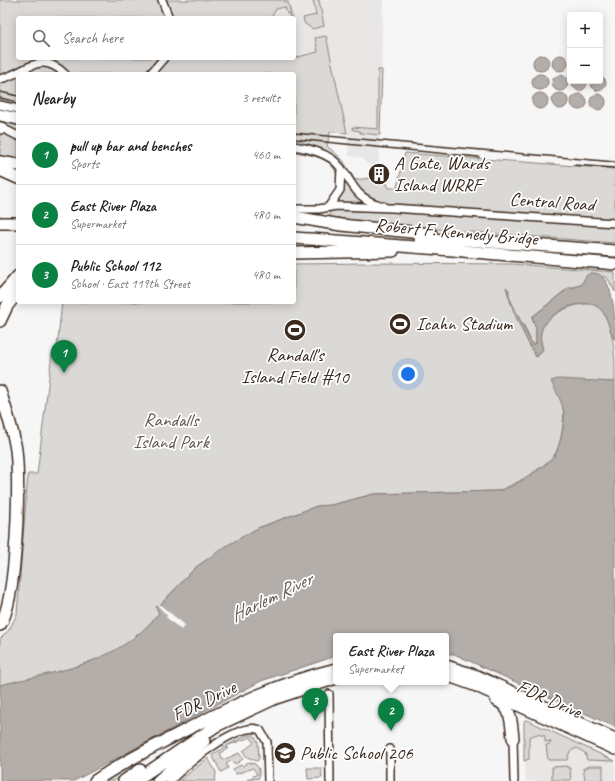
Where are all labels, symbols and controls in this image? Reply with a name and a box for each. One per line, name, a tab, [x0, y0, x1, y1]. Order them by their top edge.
map controls	[567, 12, 603, 84]
button: +	[567, 12, 603, 48]
search box	[16, 16, 296, 60]
icon: search	[30, 27, 52, 49]
text: Search here	[62, 29, 123, 48]
button: −	[567, 48, 603, 84]
text: Nearby	[32, 88, 75, 109]
text: 3 results	[242, 90, 280, 106]
text: pull up bar and benches	[70, 137, 191, 156]
text: 1	[42, 147, 48, 163]
text: 460 m	[252, 147, 280, 163]
place label: A Gate, Wards Island WRRF	[394, 151, 491, 197]
text: Sports	[70, 156, 99, 172]
building icon: A Gate, Wards Island WRRF	[366, 161, 392, 187]
street label: Central Road	[509, 187, 599, 217]
text: East River Plaza	[70, 197, 156, 216]
text: 2	[42, 207, 48, 223]
text: 480 m	[252, 207, 280, 223]
street label: Robert F. Kennedy Bridge	[374, 213, 540, 251]
text: Supermarket	[70, 216, 125, 232]
text: Public School 112	[70, 257, 161, 276]
text: 3	[42, 267, 48, 283]
text: 480 m	[252, 267, 280, 283]
text: School · East 119th Street	[70, 276, 190, 292]
sports icon: Icahn Stadium	[387, 311, 413, 337]
place label: Icahn Stadium	[416, 312, 514, 336]
sports icon: Randall's Island Field #10	[282, 317, 308, 343]
pin: 1	[51, 340, 77, 373]
place label: Randall's Island Field #10	[241, 343, 350, 389]
your location	[398, 364, 418, 384]
park label: Randalls Island Park	[133, 408, 211, 454]
water label: Harlem River	[226, 565, 319, 628]
popup	[333, 633, 449, 685]
text: East River Plaza	[348, 642, 434, 661]
text: Supermarket	[348, 661, 403, 677]
street label: FDR Drive	[513, 674, 587, 725]
street label: FDR Drive	[168, 675, 241, 727]
pin: 3	[302, 688, 328, 721]
pin: 2	[378, 698, 404, 731]
school or university icon: Public School 206	[272, 740, 298, 766]
place label: Public School 206	[300, 741, 414, 765]

